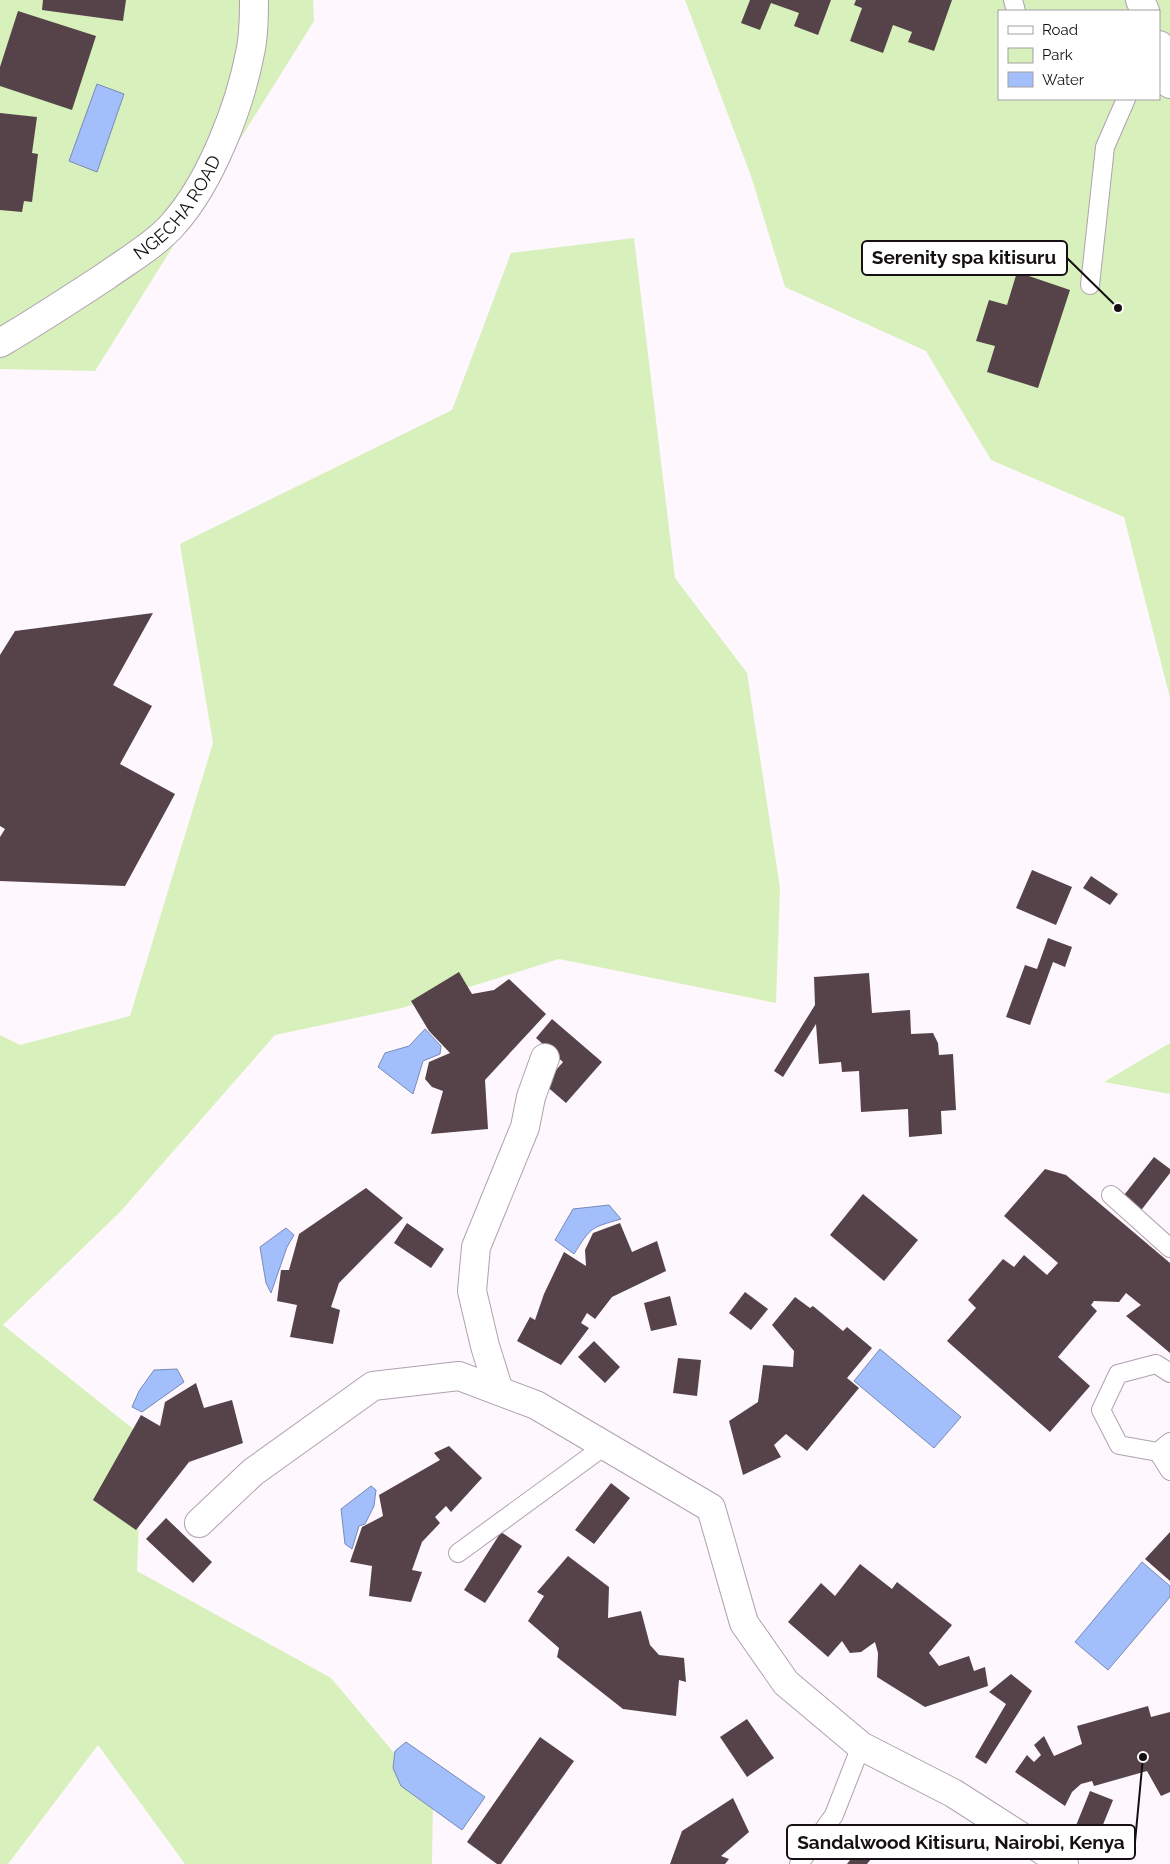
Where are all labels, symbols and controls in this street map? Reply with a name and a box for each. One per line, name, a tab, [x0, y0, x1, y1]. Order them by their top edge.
legend	[998, 10, 1160, 100]
text: Road	[1042, 21, 1078, 39]
text: Park	[1042, 46, 1073, 64]
text: Water	[1042, 71, 1085, 89]
street label: NGECHA ROAD	[129, 152, 225, 264]
callout: Serenity spa kitisuru	[862, 241, 1067, 275]
text: Serenity spa kitisuru	[872, 246, 1056, 268]
callout: Sandalwood Kitisuru, Nairobi, Kenya	[787, 1825, 1135, 1859]
text: Sandalwood Kitisuru, Nairobi, Kenya	[797, 1831, 1125, 1853]

